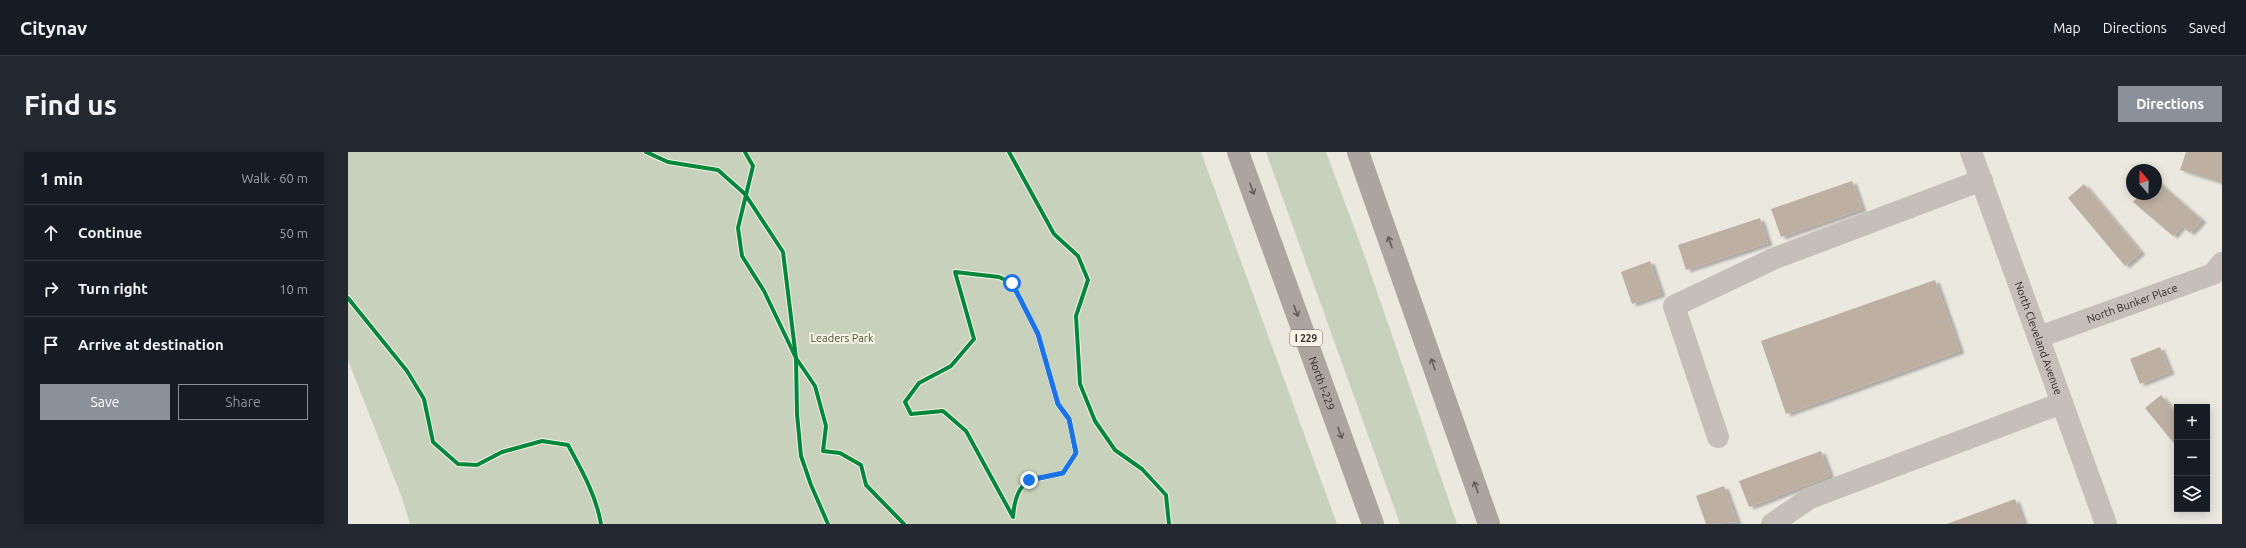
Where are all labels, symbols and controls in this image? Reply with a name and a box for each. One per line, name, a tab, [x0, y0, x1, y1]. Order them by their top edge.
text: Citynav	[20, 17, 87, 39]
text: Map	[2053, 20, 2081, 36]
text: Directions	[2103, 20, 2167, 36]
text: Saved	[2189, 20, 2226, 36]
button: Directions	[2118, 86, 2222, 122]
text: Find us	[24, 89, 117, 120]
north arrow	[2126, 164, 2162, 200]
text: 1 min	[40, 169, 83, 188]
text: Walk · 60 m	[242, 171, 308, 185]
one-way arrow	[1248, 182, 1256, 194]
icon: ahead	[40, 222, 62, 244]
text: Continue	[78, 224, 142, 241]
text: 50 m	[279, 226, 308, 240]
one-way arrow	[1386, 236, 1394, 248]
route start	[1003, 274, 1021, 292]
icon: right	[40, 278, 62, 300]
text: Turn right	[78, 280, 148, 297]
street label: North Cleveland Avenue	[2012, 280, 2065, 396]
street label: North Bunker Place	[2085, 281, 2179, 325]
text: 10 m	[279, 282, 308, 296]
one-way arrow	[1293, 304, 1300, 317]
road number: I 229	[1290, 330, 1322, 346]
park label: Leaders Park	[810, 332, 874, 344]
icon: arrive	[40, 334, 62, 356]
text: Arrive at destination	[78, 336, 224, 353]
street label: North I-229	[1307, 355, 1337, 412]
one-way arrow	[1429, 359, 1437, 371]
button: Save	[40, 384, 170, 420]
button: Share	[178, 384, 308, 420]
map controls	[2174, 404, 2210, 512]
button: +	[2174, 404, 2210, 440]
one-way arrow	[1337, 427, 1345, 439]
button: −	[2174, 440, 2210, 476]
route end	[1020, 471, 1038, 489]
button: layers	[2174, 476, 2210, 512]
one-way arrow	[1472, 482, 1480, 494]

